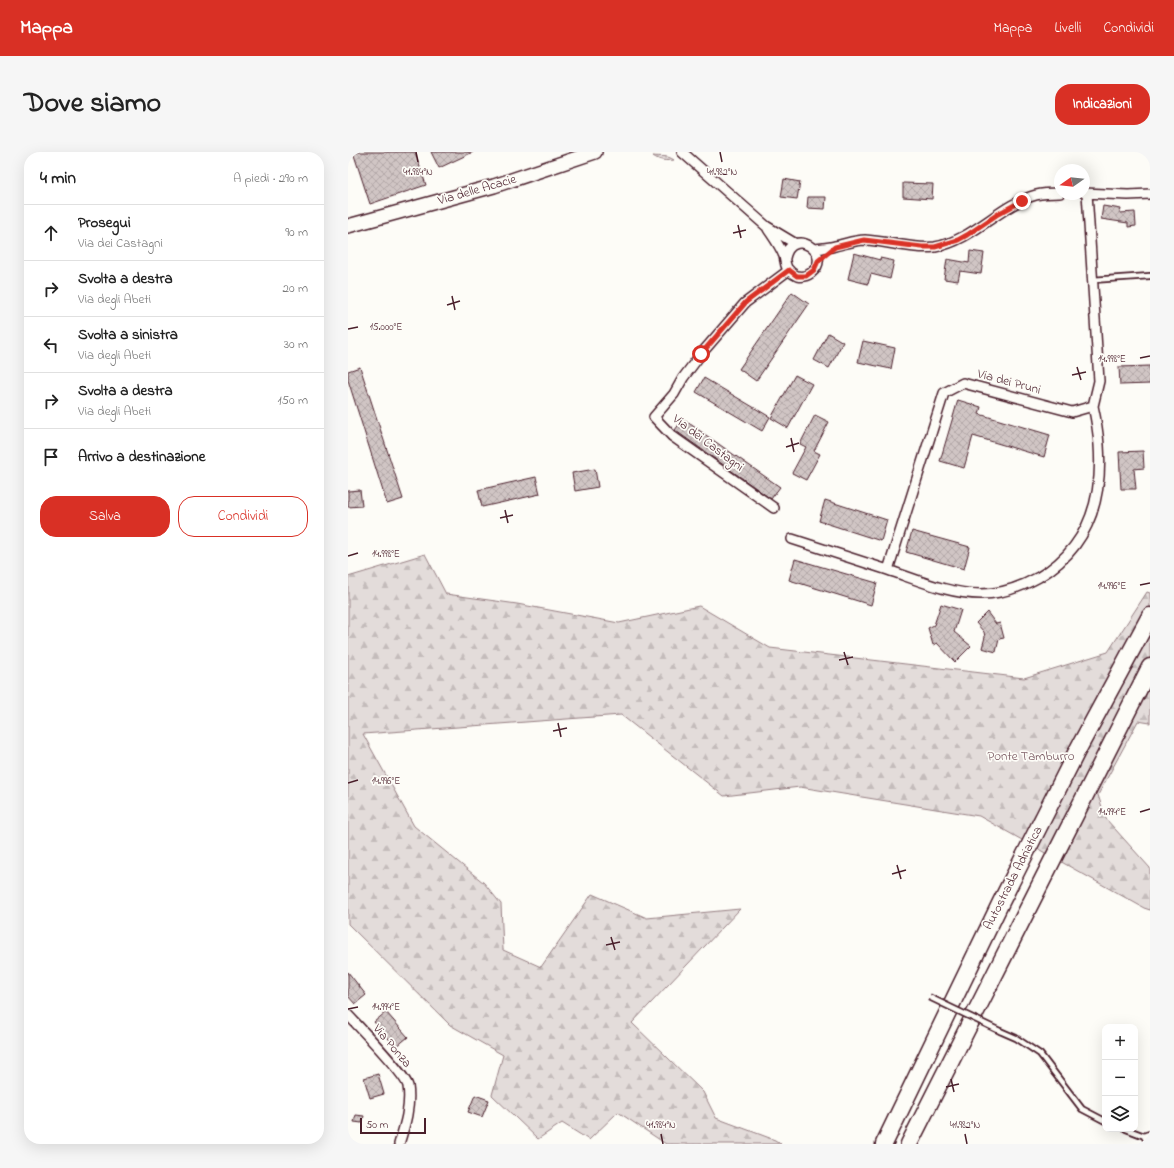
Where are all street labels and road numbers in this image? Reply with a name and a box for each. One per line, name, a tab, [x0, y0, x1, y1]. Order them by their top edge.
street label: Via delle Acacie	[435, 170, 519, 211]
street label: Via dei Pruni	[974, 364, 1043, 400]
street label: Via dei Castagni	[667, 409, 748, 477]
street label: Autostrada Adriatica	[979, 823, 1047, 933]
street label: Via Ponza	[367, 1019, 416, 1072]

